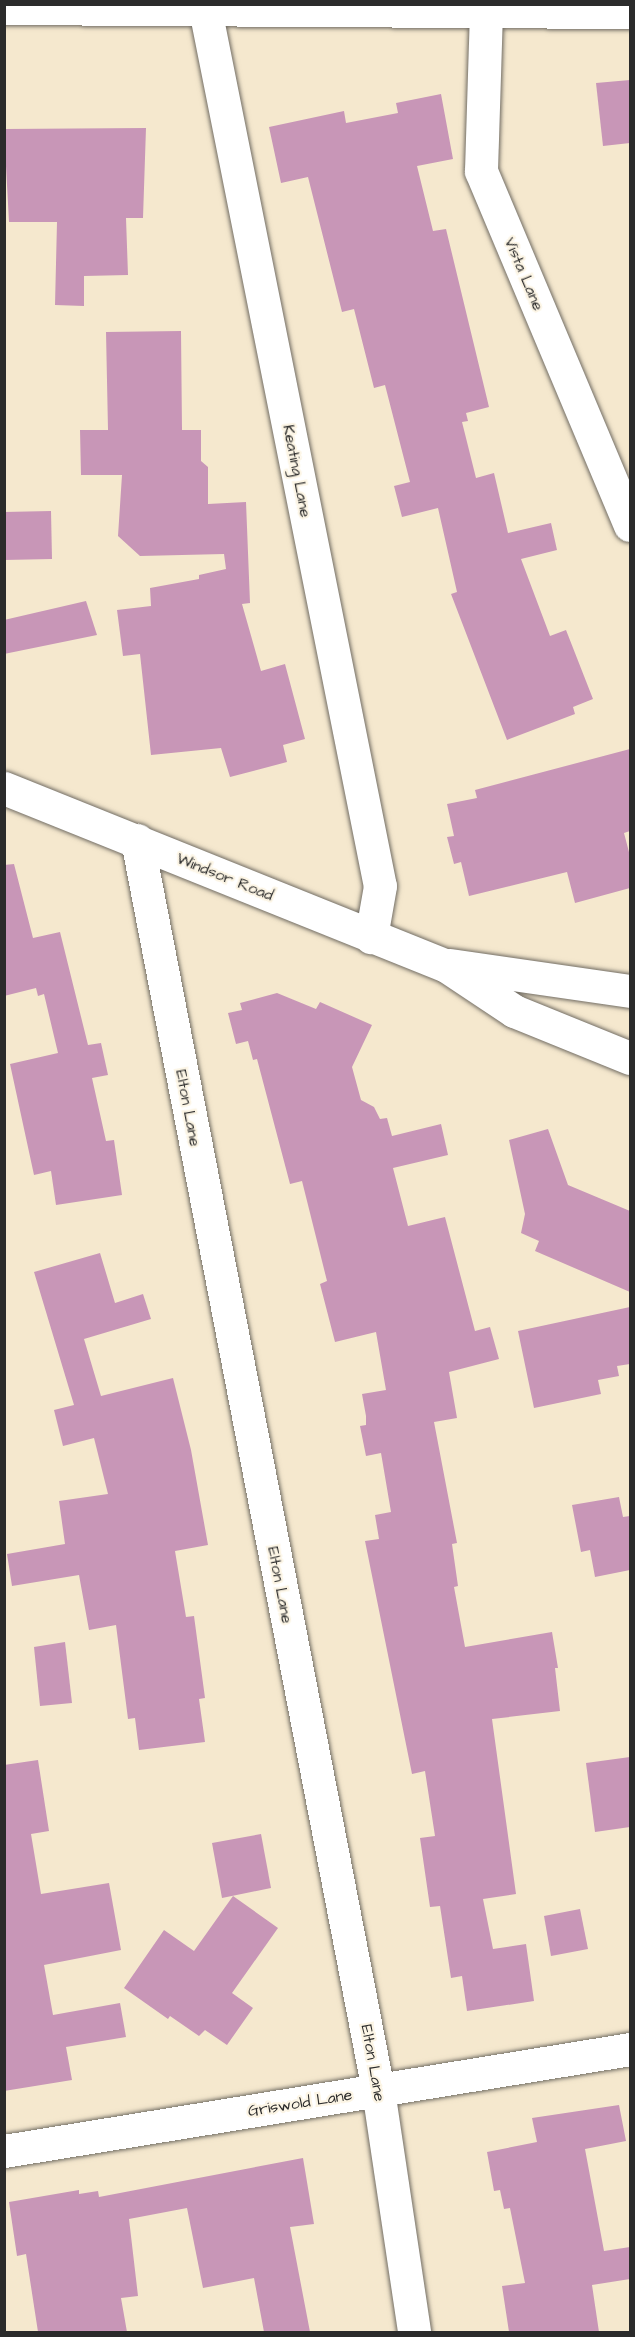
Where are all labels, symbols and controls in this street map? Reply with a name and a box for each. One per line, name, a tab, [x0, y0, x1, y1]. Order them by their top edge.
street label: Vista Lane	[500, 235, 548, 313]
street label: Keating Lane	[279, 423, 315, 519]
street label: Windsor Road	[174, 849, 276, 905]
street label: Elton Lane	[171, 1068, 205, 1148]
street label: Elton Lane	[263, 1545, 297, 1625]
street label: Elton Lane	[357, 2023, 389, 2103]
street label: Griswold Lane	[246, 2085, 354, 2121]

